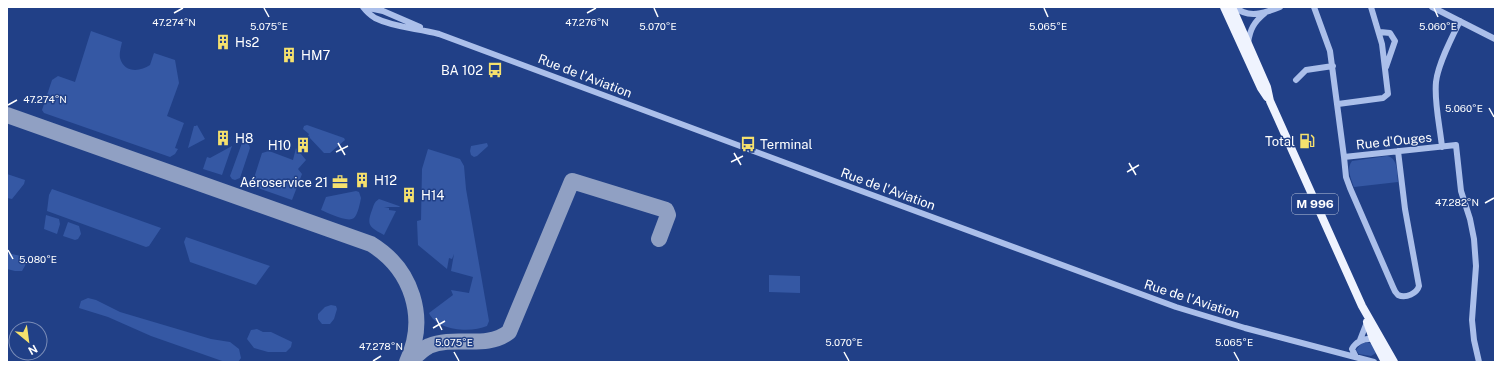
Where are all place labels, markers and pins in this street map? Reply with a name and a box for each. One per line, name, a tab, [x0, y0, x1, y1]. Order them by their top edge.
building icon: Hs2	[214, 33, 232, 51]
place label: Hs2	[235, 35, 260, 50]
building icon: HM7	[280, 46, 298, 64]
place label: HM7	[301, 48, 330, 63]
bus stop icon: BA 102	[486, 61, 504, 79]
place label: BA 102	[441, 63, 483, 78]
building icon: H8	[214, 129, 232, 147]
place label: H8	[235, 131, 253, 146]
fuel station icon: Total	[1298, 132, 1316, 150]
place label: Total	[1265, 134, 1295, 149]
bus stop icon: Terminal	[739, 135, 757, 153]
building icon: H10	[294, 136, 312, 154]
place label: Terminal	[760, 137, 812, 152]
place label: H10	[268, 138, 291, 153]
building icon: H12	[353, 171, 371, 189]
office icon: Aéroservice 21	[331, 173, 349, 191]
place label: H12	[374, 173, 397, 188]
place label: Aéroservice 21	[240, 175, 328, 190]
building icon: H14	[400, 186, 418, 204]
place label: H14	[421, 188, 444, 203]

